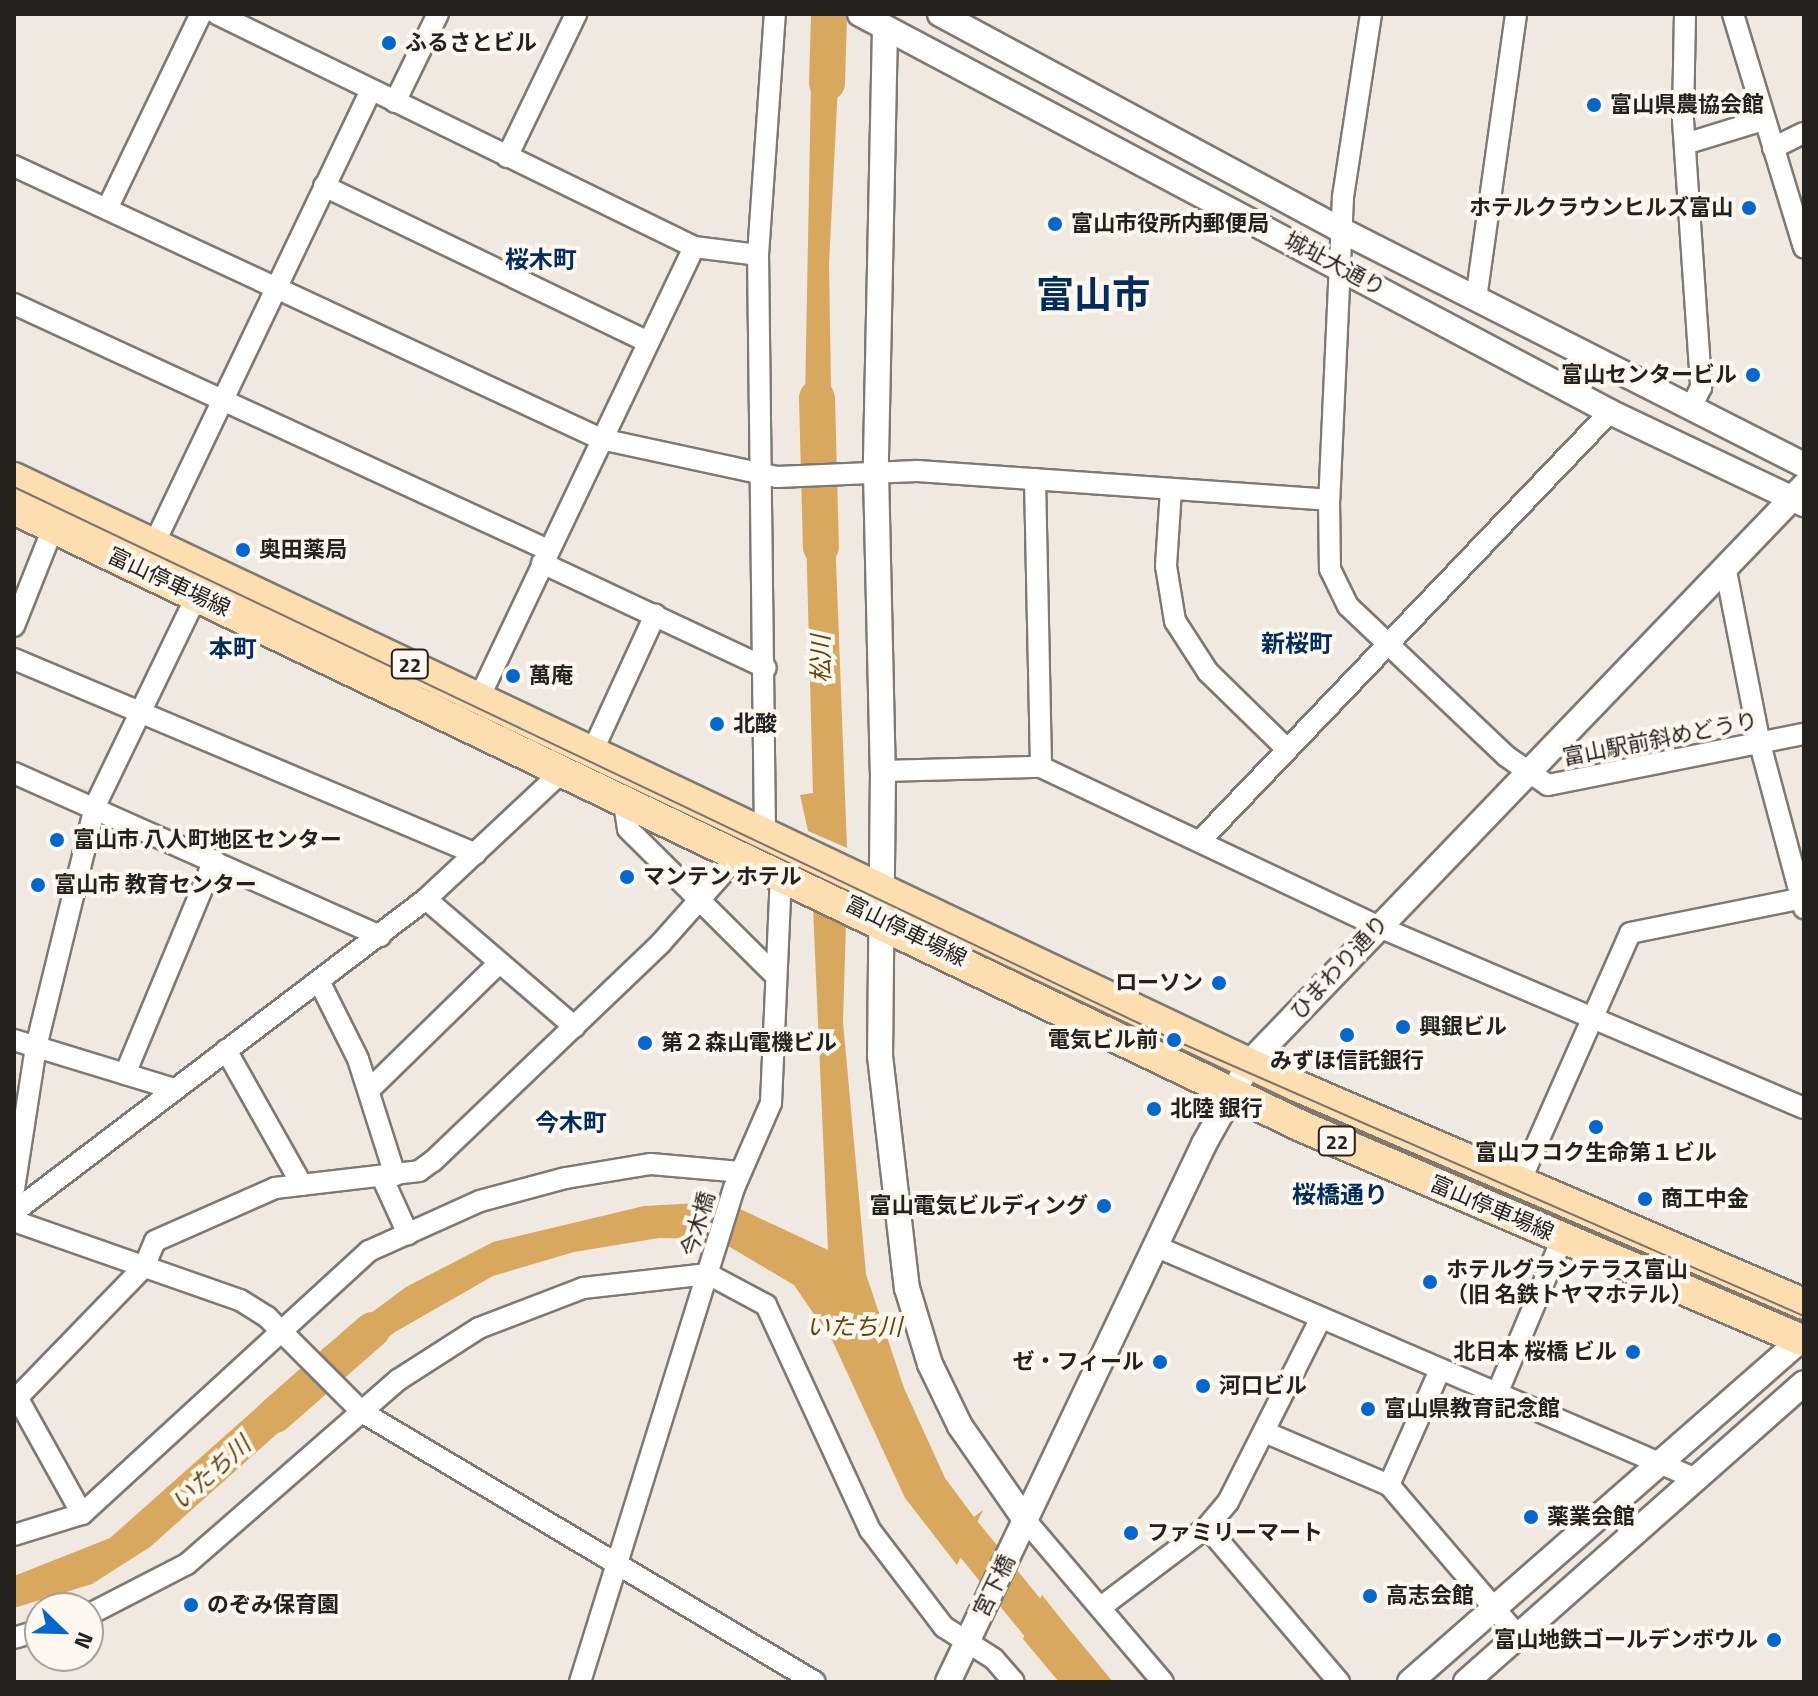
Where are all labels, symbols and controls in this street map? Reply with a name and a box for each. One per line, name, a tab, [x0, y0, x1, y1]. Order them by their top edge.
place label: ふるさとビル	[405, 30, 537, 56]
marker: ふるさとビル	[380, 34, 398, 52]
place label: 富山県農協会館	[1610, 92, 1764, 118]
marker: 富山県農協会館	[1585, 96, 1603, 114]
place label: ホテルクラウンヒルズ富山	[1469, 195, 1733, 221]
marker: ホテルクラウンヒルズ富山	[1740, 199, 1758, 217]
place label: 富山市役所内郵便局	[1071, 211, 1269, 237]
marker: 富山市役所内郵便局	[1046, 215, 1064, 233]
street label: 城址大通り	[1280, 227, 1390, 301]
district label: 桜木町	[505, 246, 577, 274]
district label: 富山市	[1036, 272, 1150, 318]
place label: 富山センタービル	[1561, 362, 1737, 388]
marker: 富山センタービル	[1744, 366, 1762, 384]
place label: 奥田薬局	[259, 537, 347, 563]
marker: 奥田薬局	[234, 541, 252, 559]
street label: 富山停車場線	[104, 542, 234, 622]
district label: 新桜町	[1261, 630, 1333, 658]
district label: 本町	[209, 635, 257, 663]
water label: 松川	[806, 635, 836, 683]
road number: 22	[390, 648, 430, 680]
place label: 萬庵	[529, 663, 573, 689]
marker: 萬庵	[504, 667, 522, 685]
street label: 富山駅前斜めどうり	[1560, 707, 1760, 771]
place label: 北酸	[733, 711, 777, 737]
marker: 北酸	[708, 715, 726, 733]
place label: 富山市 八人町地区センター	[73, 827, 342, 853]
marker: 富山市 八人町地区センター	[48, 831, 66, 849]
place label: マンテン ホテル	[643, 864, 802, 890]
marker: マンテン ホテル	[618, 868, 636, 886]
place label: 富山市 教育センター	[54, 872, 257, 898]
marker: 富山市 教育センター	[29, 876, 47, 894]
street label: 富山停車場線	[841, 890, 971, 972]
street label: ひまわり通り	[1284, 910, 1394, 1024]
place label: ローソン	[1115, 970, 1203, 996]
marker: ローソン	[1210, 974, 1228, 992]
place label: 興銀ビル	[1419, 1014, 1507, 1040]
marker: 興銀ビル	[1394, 1018, 1412, 1036]
marker: みずほ信託銀行	[1338, 1026, 1356, 1044]
place label: 電気ビル前	[1048, 1027, 1158, 1053]
place label: 第２森山電機ビル	[661, 1030, 837, 1056]
marker: 電気ビル前	[1165, 1031, 1183, 1049]
marker: 第２森山電機ビル	[636, 1034, 654, 1052]
place label: みずほ信託銀行	[1270, 1048, 1424, 1074]
place label: 北陸 銀行	[1170, 1096, 1263, 1122]
marker: 北陸 銀行	[1145, 1100, 1163, 1118]
district label: 今木町	[535, 1109, 607, 1137]
marker: 富山フコク生命第１ビル	[1587, 1118, 1605, 1136]
road number: 22	[1317, 1125, 1357, 1157]
place label: 富山フコク生命第１ビル	[1475, 1140, 1717, 1166]
street label: 富山停車場線	[1426, 1170, 1558, 1246]
district label: 桜橋通り	[1292, 1181, 1388, 1209]
place label: 商工中金	[1661, 1186, 1749, 1212]
street label: 今木橋	[676, 1189, 720, 1259]
marker: 商工中金	[1636, 1190, 1654, 1208]
place label: 富山電気ビルディング	[868, 1193, 1088, 1219]
marker: 富山電気ビルディング	[1095, 1197, 1113, 1215]
place label: ホテルグランテラス富山 （旧 名鉄トヤマホテル）	[1446, 1256, 1693, 1308]
marker: ホテルグランテラス富山 （旧 名鉄トヤマホテル）	[1421, 1273, 1439, 1291]
water label: いたち川	[806, 1313, 902, 1341]
place label: 北日本 桜橋 ビル	[1453, 1339, 1617, 1365]
marker: 北日本 桜橋 ビル	[1624, 1343, 1642, 1361]
place label: ゼ・フィール	[1012, 1349, 1144, 1375]
marker: ゼ・フィール	[1151, 1353, 1169, 1371]
place label: 河口ビル	[1219, 1373, 1307, 1399]
marker: 河口ビル	[1194, 1377, 1212, 1395]
place label: 富山県教育記念館	[1384, 1396, 1560, 1422]
marker: 富山県教育記念館	[1359, 1400, 1377, 1418]
water label: いたち川	[166, 1430, 256, 1516]
place label: 薬業会館	[1547, 1504, 1635, 1530]
marker: 薬業会館	[1522, 1508, 1540, 1526]
place label: ファミリーマート	[1147, 1520, 1323, 1546]
marker: ファミリーマート	[1122, 1524, 1140, 1542]
street label: 宮下橋	[968, 1551, 1020, 1621]
place label: 高志会館	[1386, 1583, 1474, 1609]
marker: 高志会館	[1361, 1587, 1379, 1605]
north arrow	[24, 1592, 104, 1672]
place label: のぞみ保育園	[207, 1592, 339, 1618]
marker: のぞみ保育園	[182, 1596, 200, 1614]
text: N	[66, 1627, 103, 1654]
place label: 富山地鉄ゴールデンボウル	[1494, 1627, 1758, 1653]
marker: 富山地鉄ゴールデンボウル	[1765, 1631, 1783, 1649]

